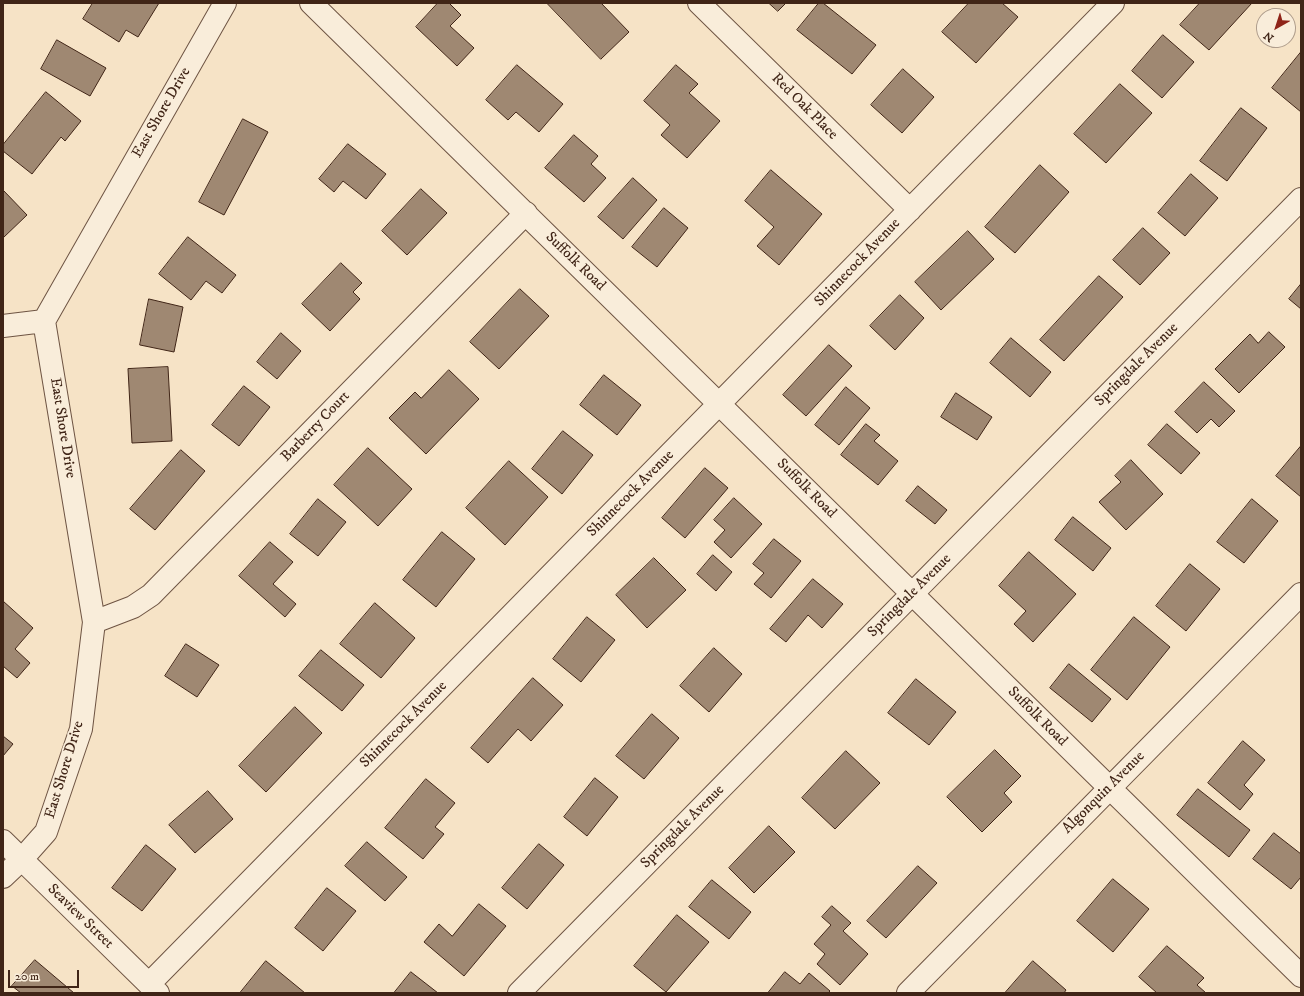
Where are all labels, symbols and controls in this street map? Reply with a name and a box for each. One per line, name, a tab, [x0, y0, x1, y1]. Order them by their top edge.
north arrow	[1256, 8, 1296, 48]
text: N	[1261, 28, 1277, 45]
street label: East Shore Drive	[129, 65, 195, 161]
street label: Red Oak Place	[767, 70, 841, 144]
street label: Shinnecock Avenue	[811, 215, 905, 311]
street label: Suffolk Road	[541, 229, 609, 295]
street label: Springdale Avenue	[1091, 319, 1183, 411]
street label: East Shore Drive	[45, 377, 79, 479]
street label: Barberry Court	[278, 388, 354, 466]
street label: Shinnecock Avenue	[584, 447, 678, 541]
street label: Suffolk Road	[772, 455, 840, 523]
street label: Springdale Avenue	[864, 550, 956, 642]
street label: Shinnecock Avenue	[357, 678, 451, 772]
street label: Suffolk Road	[1003, 683, 1071, 751]
street label: East Shore Drive	[42, 719, 88, 821]
street label: Algonquin Avenue	[1059, 748, 1149, 838]
street label: Springdale Avenue	[637, 781, 729, 873]
street label: Seaview Street	[43, 881, 117, 953]
scale bar	[10, 962, 81, 988]
text: 20 m	[15, 969, 39, 984]

